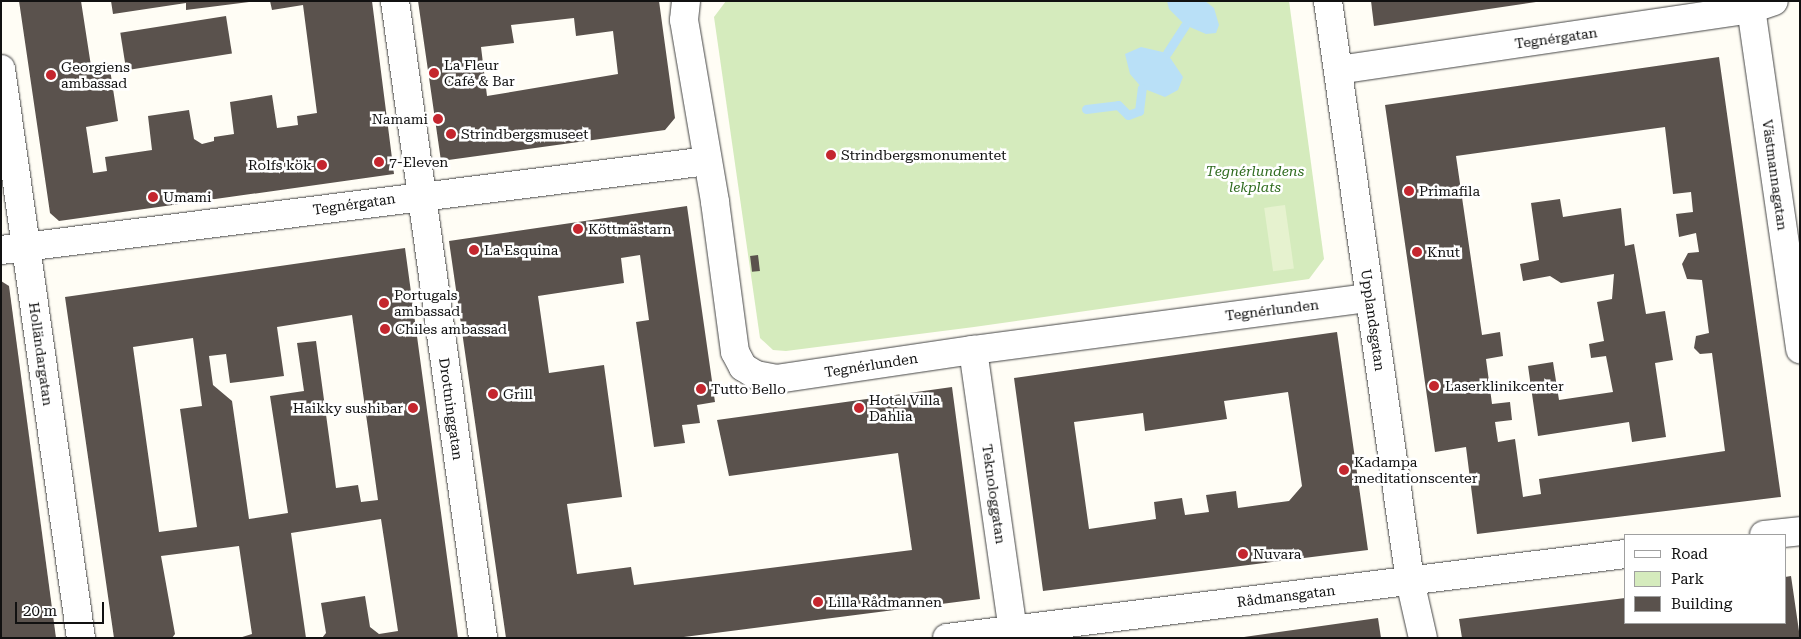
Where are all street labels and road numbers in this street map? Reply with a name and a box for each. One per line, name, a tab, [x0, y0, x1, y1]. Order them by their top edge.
street label: Tegnérgatan	[1514, 24, 1598, 52]
street label: Västmannagatan	[1759, 118, 1791, 232]
street label: Tegnérgatan	[312, 190, 396, 218]
street label: Upplandsgatan	[1358, 268, 1388, 372]
street label: Tegnérlunden	[1224, 296, 1320, 324]
street label: Holländargatan	[25, 301, 57, 407]
street label: Tegnérlunden	[823, 349, 919, 381]
street label: Drottninggatan	[436, 357, 466, 461]
street label: Teknologgatan	[979, 443, 1009, 545]
street label: Rådmansgatan	[1236, 582, 1336, 610]

